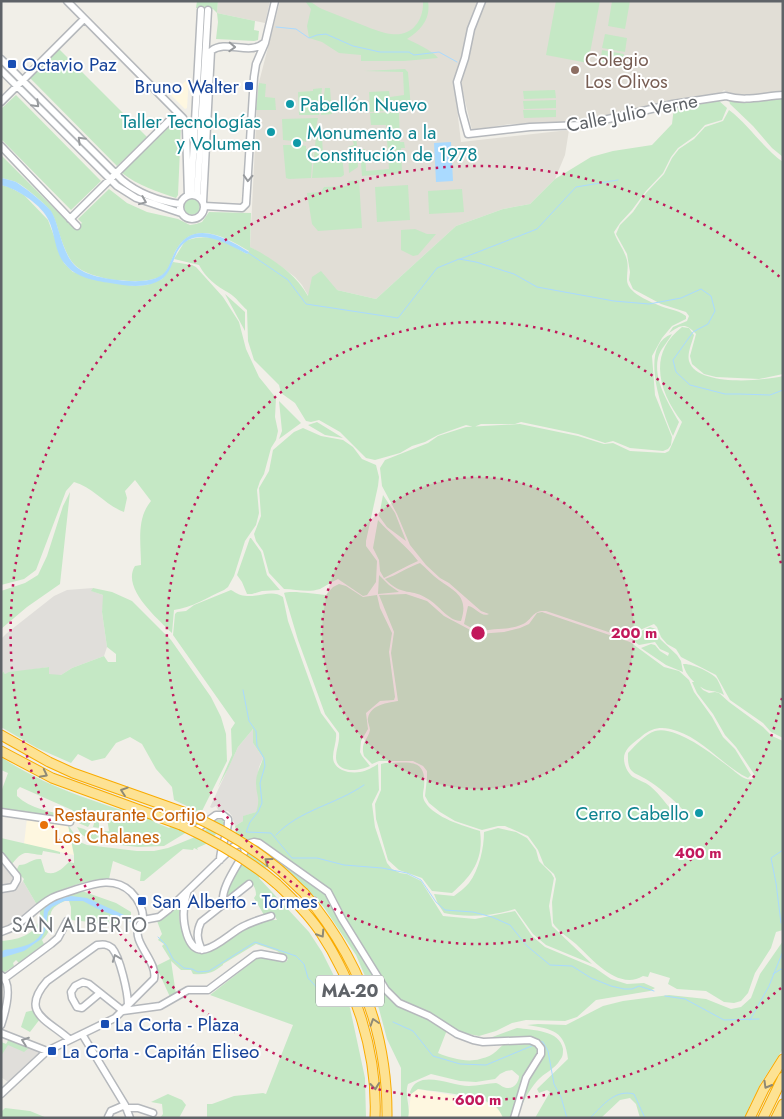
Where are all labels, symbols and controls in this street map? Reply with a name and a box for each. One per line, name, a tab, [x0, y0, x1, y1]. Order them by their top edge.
one-way arrow	[228, 42, 236, 52]
place label: Colegio Los Olivos	[585, 46, 668, 95]
place label: Octavio Paz	[22, 51, 117, 78]
marker: Octavio Paz	[6, 58, 18, 70]
marker: Colegio Los Olivos	[569, 64, 581, 76]
place label: Bruno Walter	[135, 73, 239, 100]
marker: Bruno Walter	[243, 80, 255, 92]
street label: Calle Julio Verne	[564, 87, 700, 139]
place label: Pabellón Nuevo	[300, 91, 427, 118]
one-way arrow	[30, 98, 39, 107]
marker: Pabellón Nuevo	[284, 98, 296, 110]
place label: Taller Tecnologías y Volumen	[121, 108, 261, 157]
place label: Monumento a la Constitución de 1978	[307, 119, 478, 168]
marker: Taller Tecnologías y Volumen	[265, 126, 277, 138]
one-way arrow	[78, 136, 87, 145]
marker: Monumento a la Constitución de 1978	[291, 137, 303, 149]
one-way arrow	[242, 174, 253, 182]
one-way arrow	[138, 195, 147, 205]
text: 200 m	[611, 622, 657, 644]
centre of rings	[469, 624, 487, 642]
one-way arrow	[39, 768, 48, 778]
one-way arrow	[120, 786, 129, 796]
place label: Cerro Cabello	[575, 800, 689, 827]
place label: Restaurante Cortijo Los Chalanes	[54, 801, 206, 850]
marker: Cerro Cabello	[693, 807, 705, 819]
marker: Restaurante Cortijo Los Chalanes	[38, 819, 50, 831]
text: 400 m	[674, 842, 722, 864]
one-way arrow	[265, 858, 274, 866]
place label: San Alberto - Tormes	[152, 888, 318, 915]
marker: San Alberto - Tormes	[136, 895, 148, 907]
district label: SAN ALBERTO	[12, 911, 148, 940]
one-way arrow	[315, 928, 324, 938]
one-way arrow	[112, 954, 122, 963]
road number: MA-20	[316, 976, 384, 1006]
place label: La Corta - Plaza	[115, 1011, 239, 1038]
marker: La Corta - Plaza	[99, 1018, 111, 1030]
one-way arrow	[370, 1018, 380, 1026]
one-way arrow	[21, 1037, 29, 1047]
place label: La Corta - Capitán Eliseo	[62, 1038, 259, 1065]
marker: La Corta - Capitán Eliseo	[46, 1045, 58, 1057]
one-way arrow	[763, 1079, 773, 1088]
one-way arrow	[369, 1082, 380, 1090]
text: 600 m	[455, 1089, 501, 1111]

